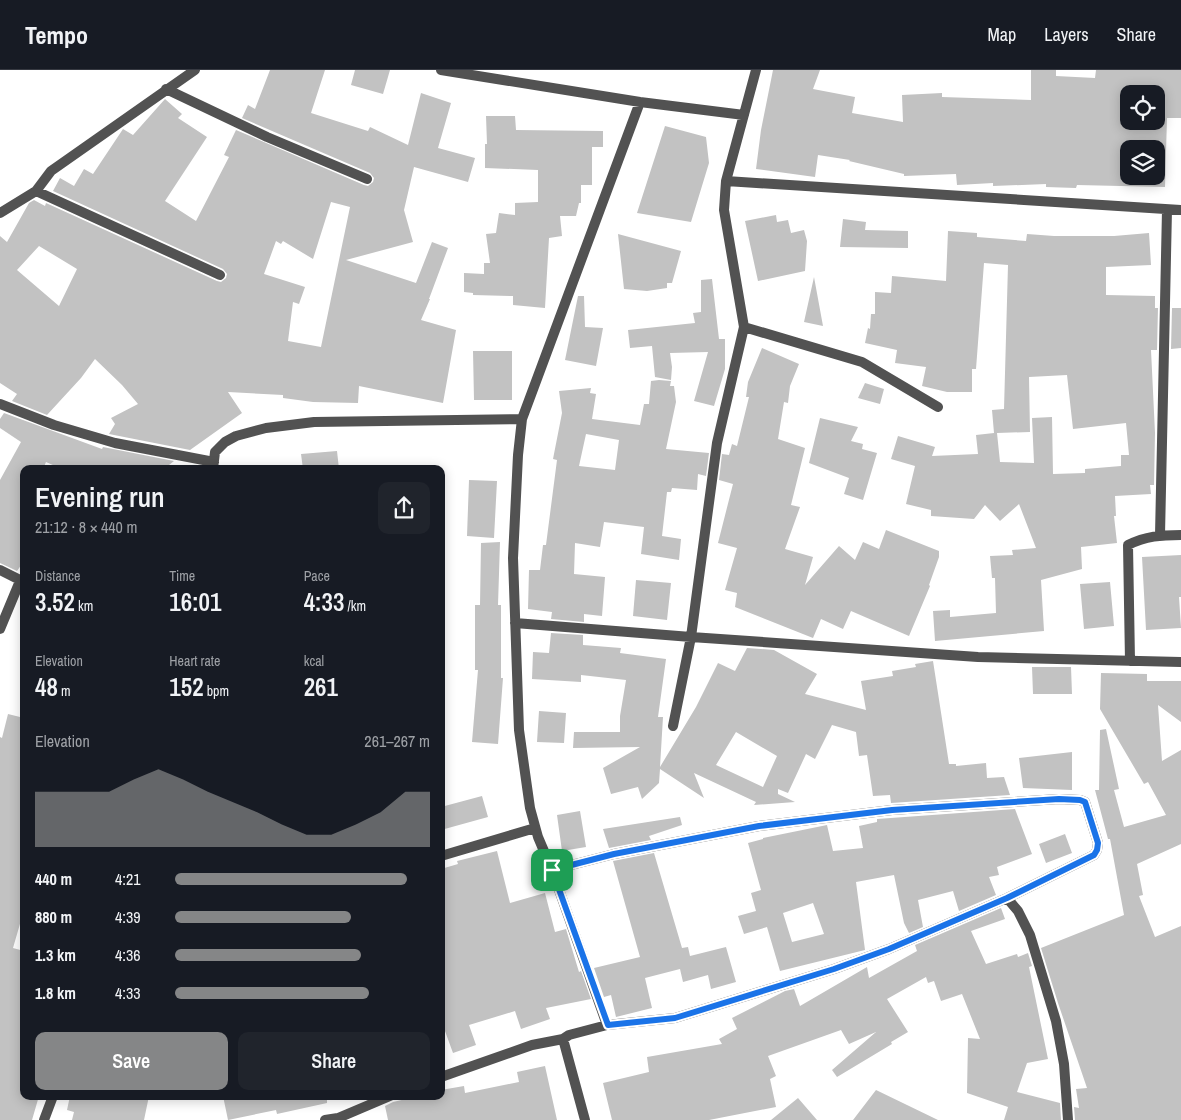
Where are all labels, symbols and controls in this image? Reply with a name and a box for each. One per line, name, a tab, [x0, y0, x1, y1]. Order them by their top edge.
text: Tempo	[25, 19, 88, 51]
text: Map	[988, 22, 1016, 47]
text: Layers	[1044, 22, 1089, 47]
text: Share	[1117, 22, 1156, 47]
map controls	[1120, 85, 1165, 185]
button: locate	[1120, 85, 1165, 130]
button: layers	[1120, 140, 1165, 185]
text: Evening run	[35, 478, 165, 516]
button: share	[378, 482, 430, 534]
text: 21:12 · 8 × 440 m	[35, 516, 138, 538]
text: Distance	[35, 567, 80, 585]
text: Time	[169, 567, 195, 585]
text: Pace	[304, 567, 330, 585]
text: 3.52	[35, 585, 75, 619]
text: 16:01	[169, 585, 221, 619]
text: 4:33	[304, 585, 344, 619]
text: km	[75, 597, 93, 615]
text: /km	[344, 597, 366, 615]
text: Elevation	[35, 652, 83, 670]
text: Heart rate	[169, 652, 220, 670]
text: kcal	[304, 652, 324, 670]
text: 48	[35, 670, 58, 704]
text: 152	[169, 670, 204, 704]
text: 261	[304, 670, 338, 704]
text: m	[58, 682, 71, 700]
text: bpm	[204, 682, 229, 700]
text: Elevation	[35, 730, 90, 752]
text: 261–267 m	[364, 730, 430, 752]
pin	[531, 849, 573, 891]
icon: arrive	[538, 856, 566, 884]
text: 440 m	[35, 868, 72, 890]
text: 4:21	[115, 868, 141, 890]
text: 880 m	[35, 906, 72, 928]
text: 4:39	[115, 906, 141, 928]
text: 1.3 km	[35, 944, 76, 966]
text: 4:36	[115, 944, 141, 966]
text: 1.8 km	[35, 982, 76, 1004]
text: 4:33	[115, 982, 141, 1004]
button: Save	[35, 1032, 228, 1090]
button: Share	[238, 1032, 430, 1090]

